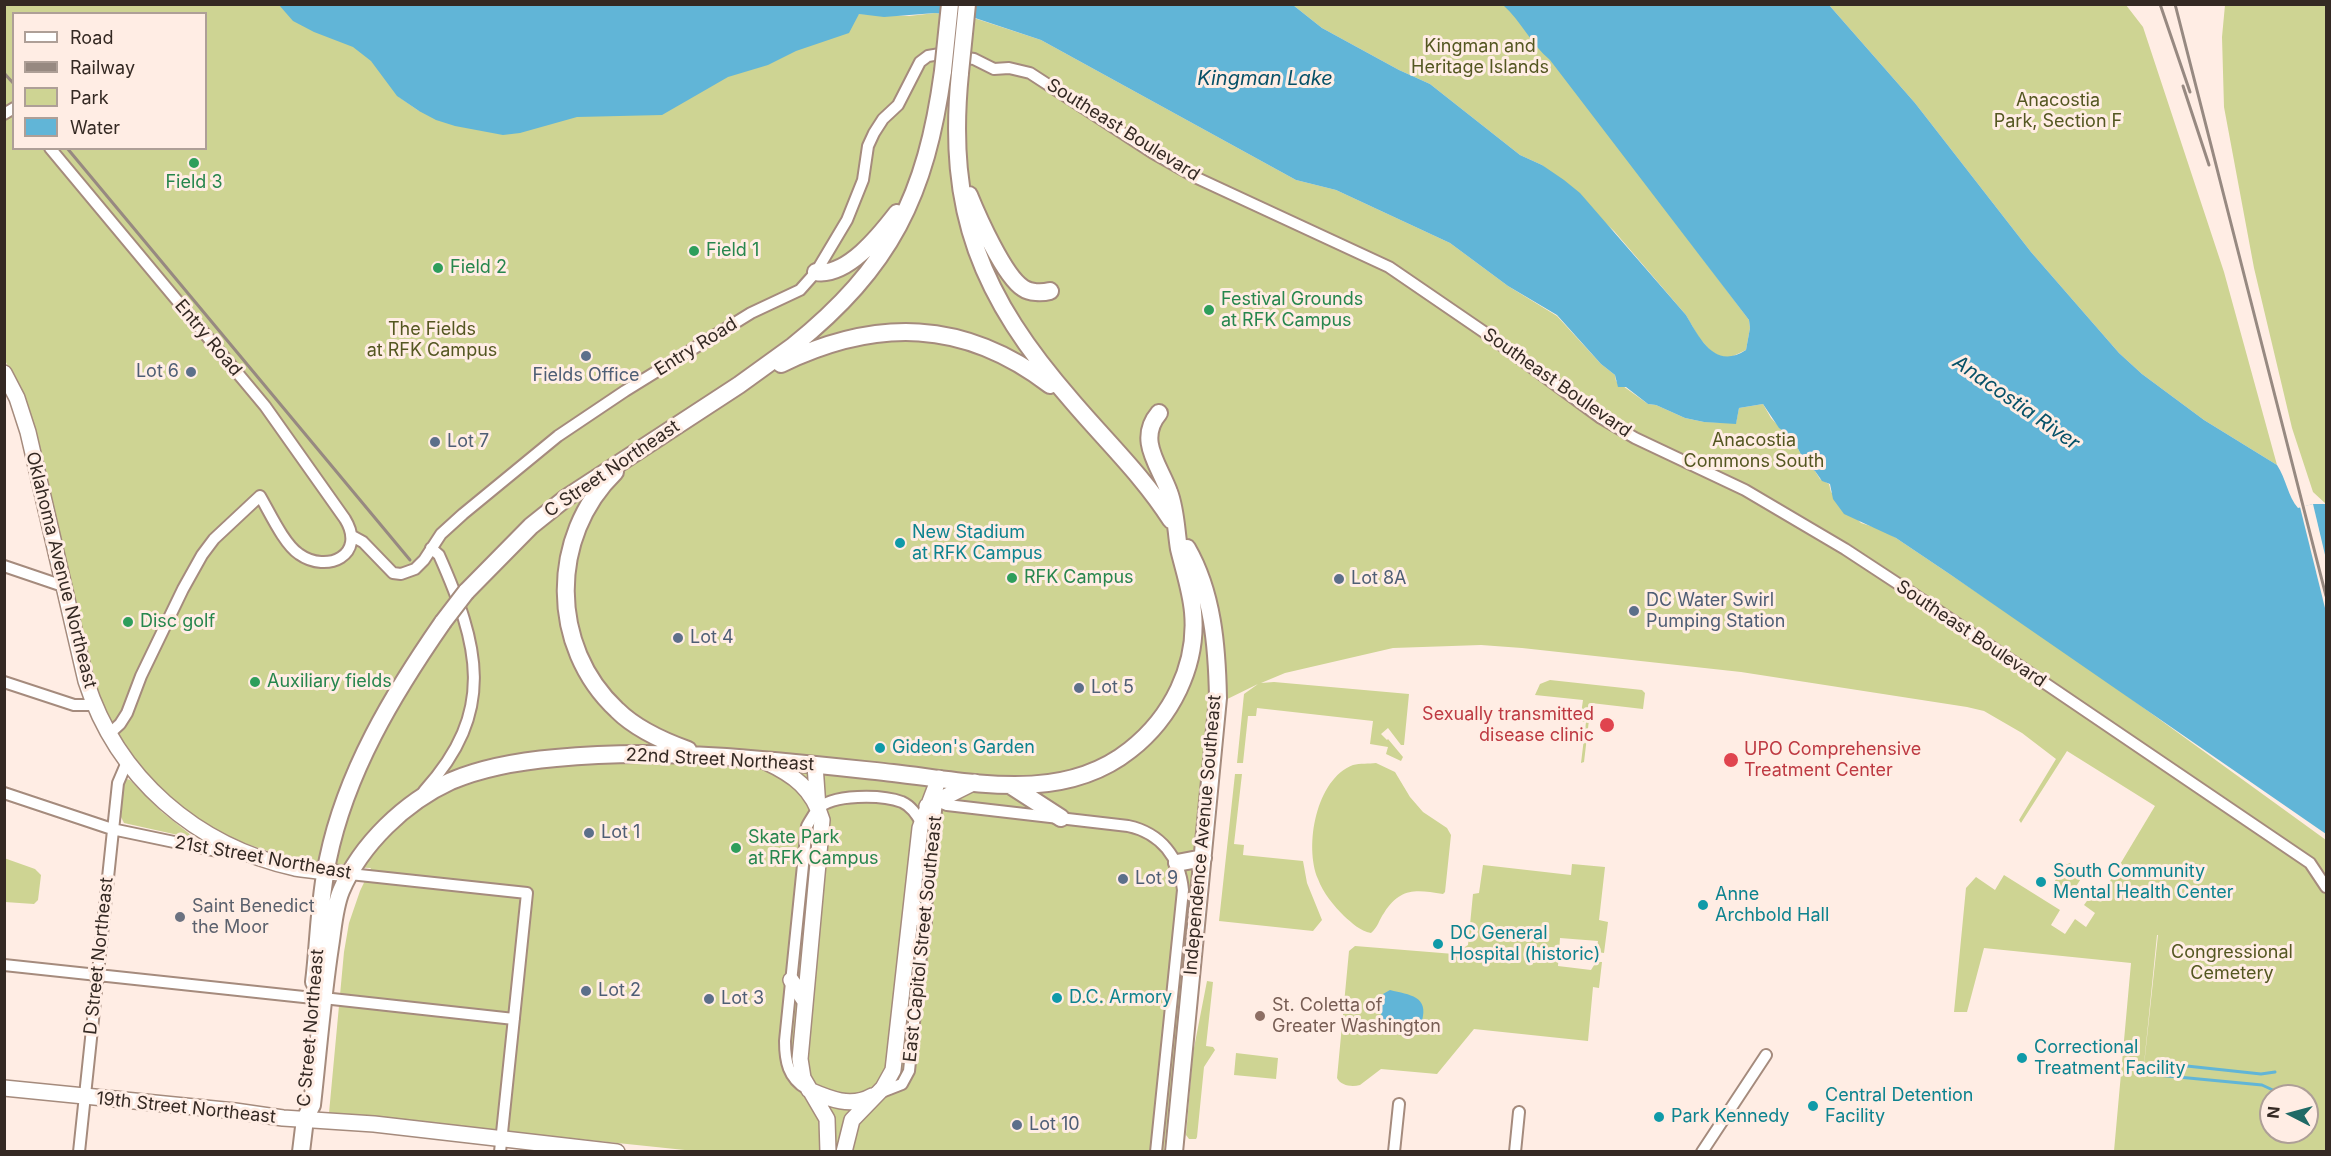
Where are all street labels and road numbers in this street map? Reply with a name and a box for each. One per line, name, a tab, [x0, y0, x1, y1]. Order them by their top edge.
street label: Southeast Boulevard	[1043, 74, 1203, 186]
street label: Entry Road	[170, 295, 246, 381]
street label: Entry Road	[651, 313, 741, 381]
street label: Southeast Boulevard	[1479, 324, 1635, 442]
street label: C Street Northeast	[540, 416, 684, 522]
street label: Oklahoma Avenue Northeast	[21, 450, 101, 690]
street label: Southeast Boulevard	[1892, 576, 2050, 692]
street label: Independence Avenue Southeast	[1180, 694, 1226, 976]
street label: 22nd Street Northeast	[625, 744, 815, 776]
street label: East Capitol Street Southeast	[899, 815, 947, 1063]
street label: 21st Street Northeast	[173, 832, 353, 884]
street label: D Street Northeast	[80, 876, 118, 1036]
street label: C Street Northeast	[293, 948, 329, 1108]
street label: 19th Street Northeast	[95, 1088, 277, 1128]

